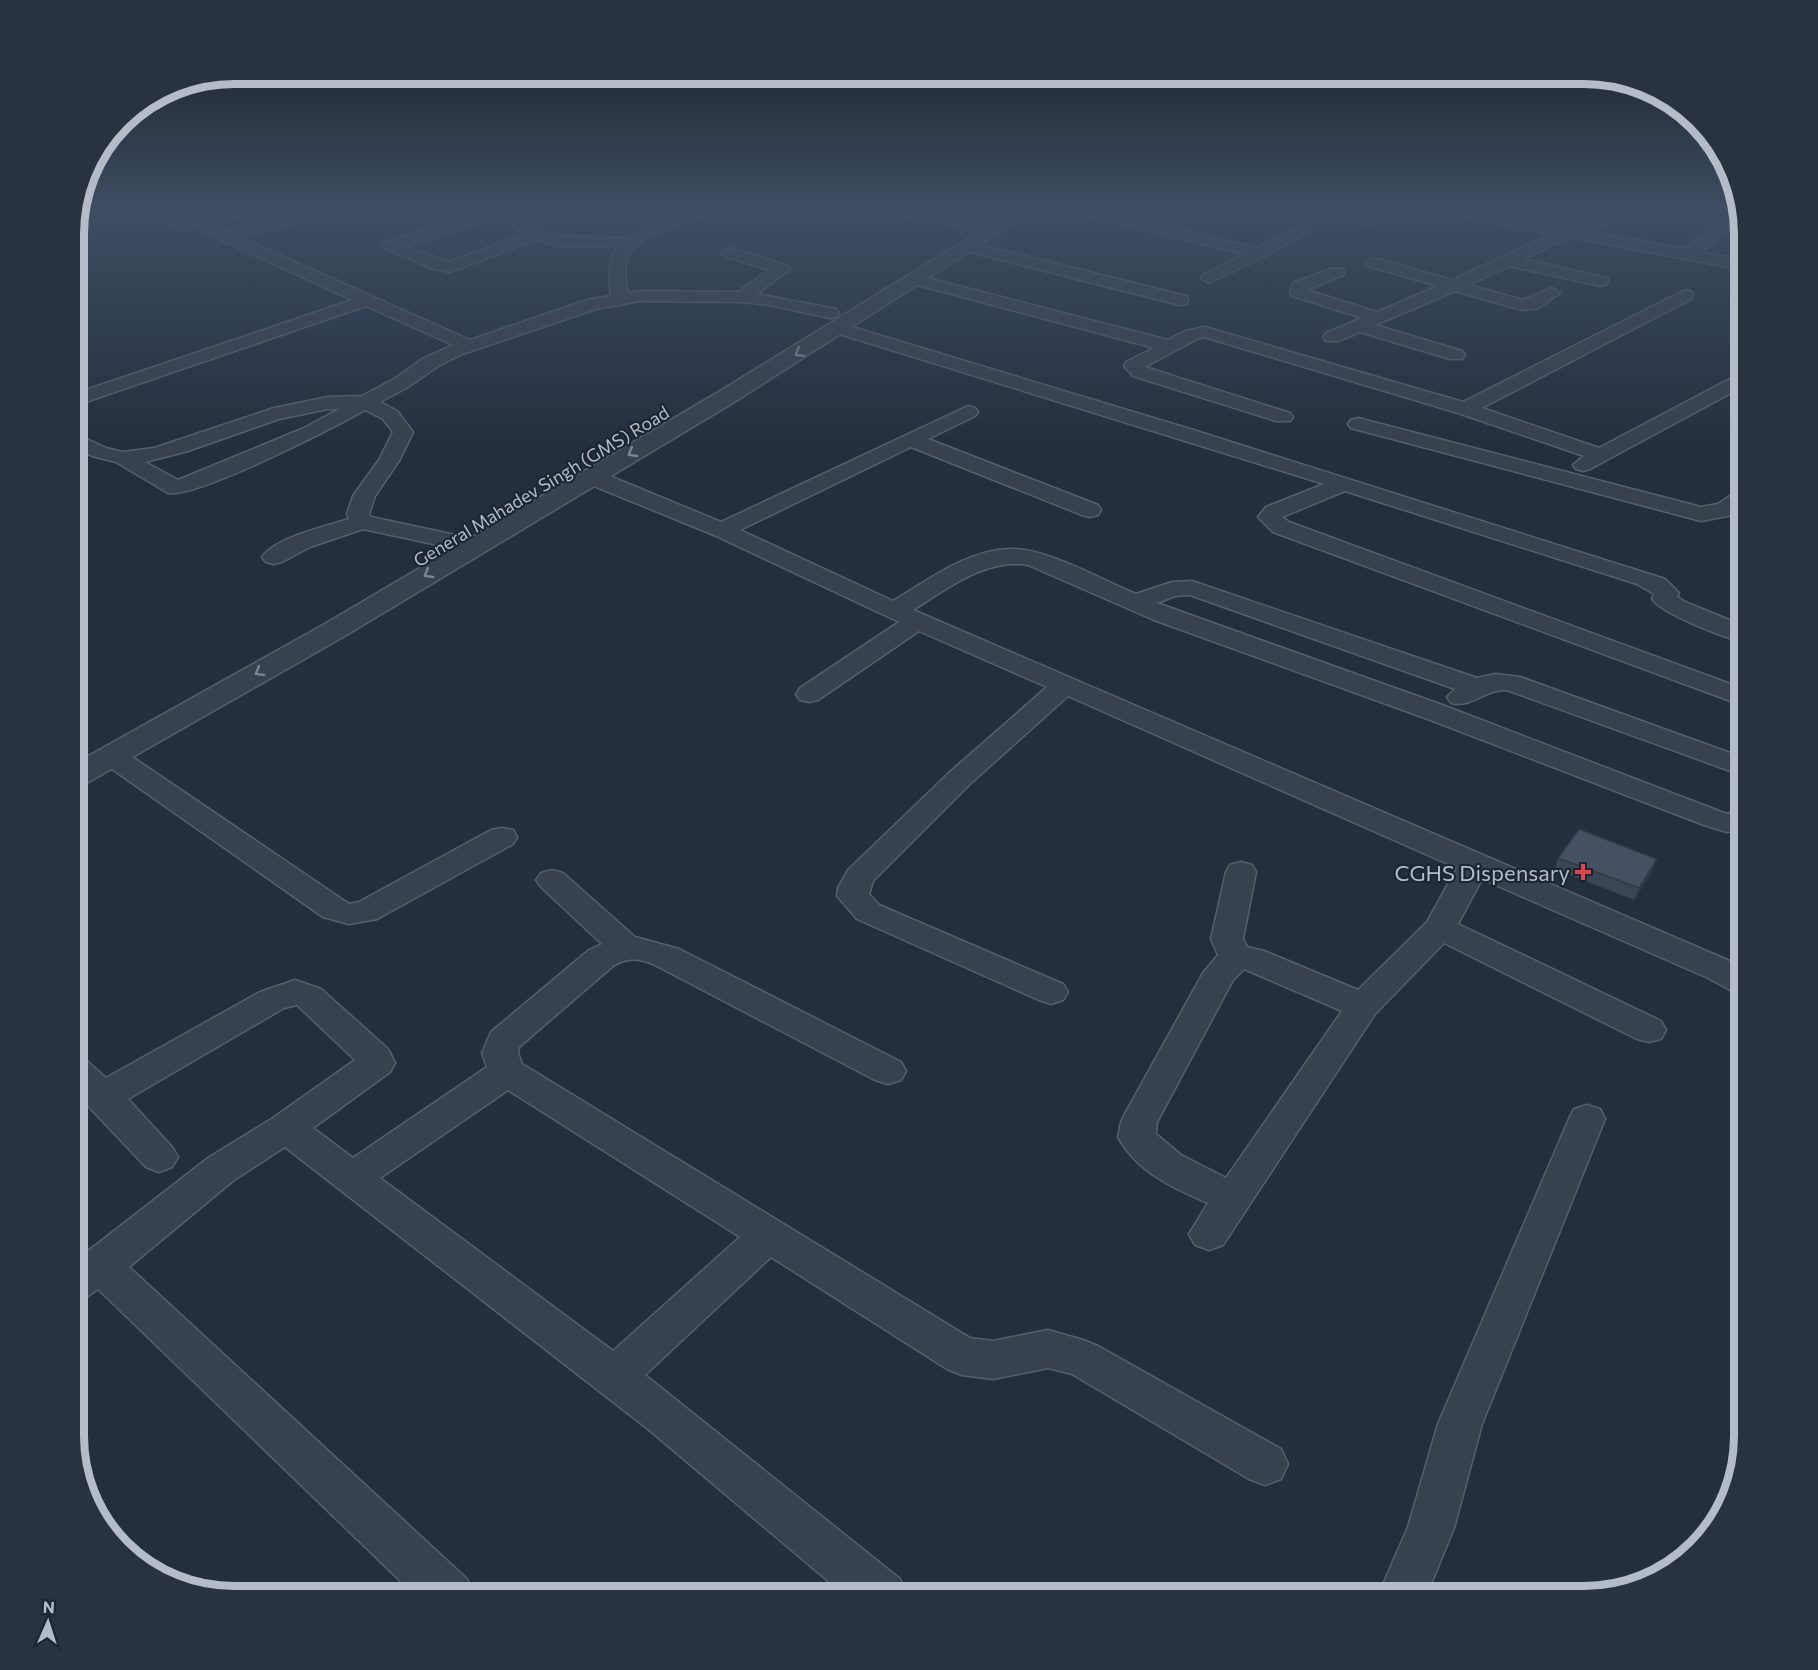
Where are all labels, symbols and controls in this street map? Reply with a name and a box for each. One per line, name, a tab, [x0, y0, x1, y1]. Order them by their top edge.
one-way arrow	[795, 345, 805, 357]
street label: General Mahadev Singh (GMS) Road	[409, 401, 673, 571]
one-way arrow	[627, 446, 638, 458]
one-way arrow	[424, 567, 434, 579]
one-way arrow	[255, 665, 265, 677]
place label: CGHS Dispensary	[1394, 859, 1570, 886]
marker: CGHS Dispensary	[1574, 863, 1592, 881]
north arrow	[18, 1592, 78, 1652]
text: N	[42, 1597, 55, 1616]

